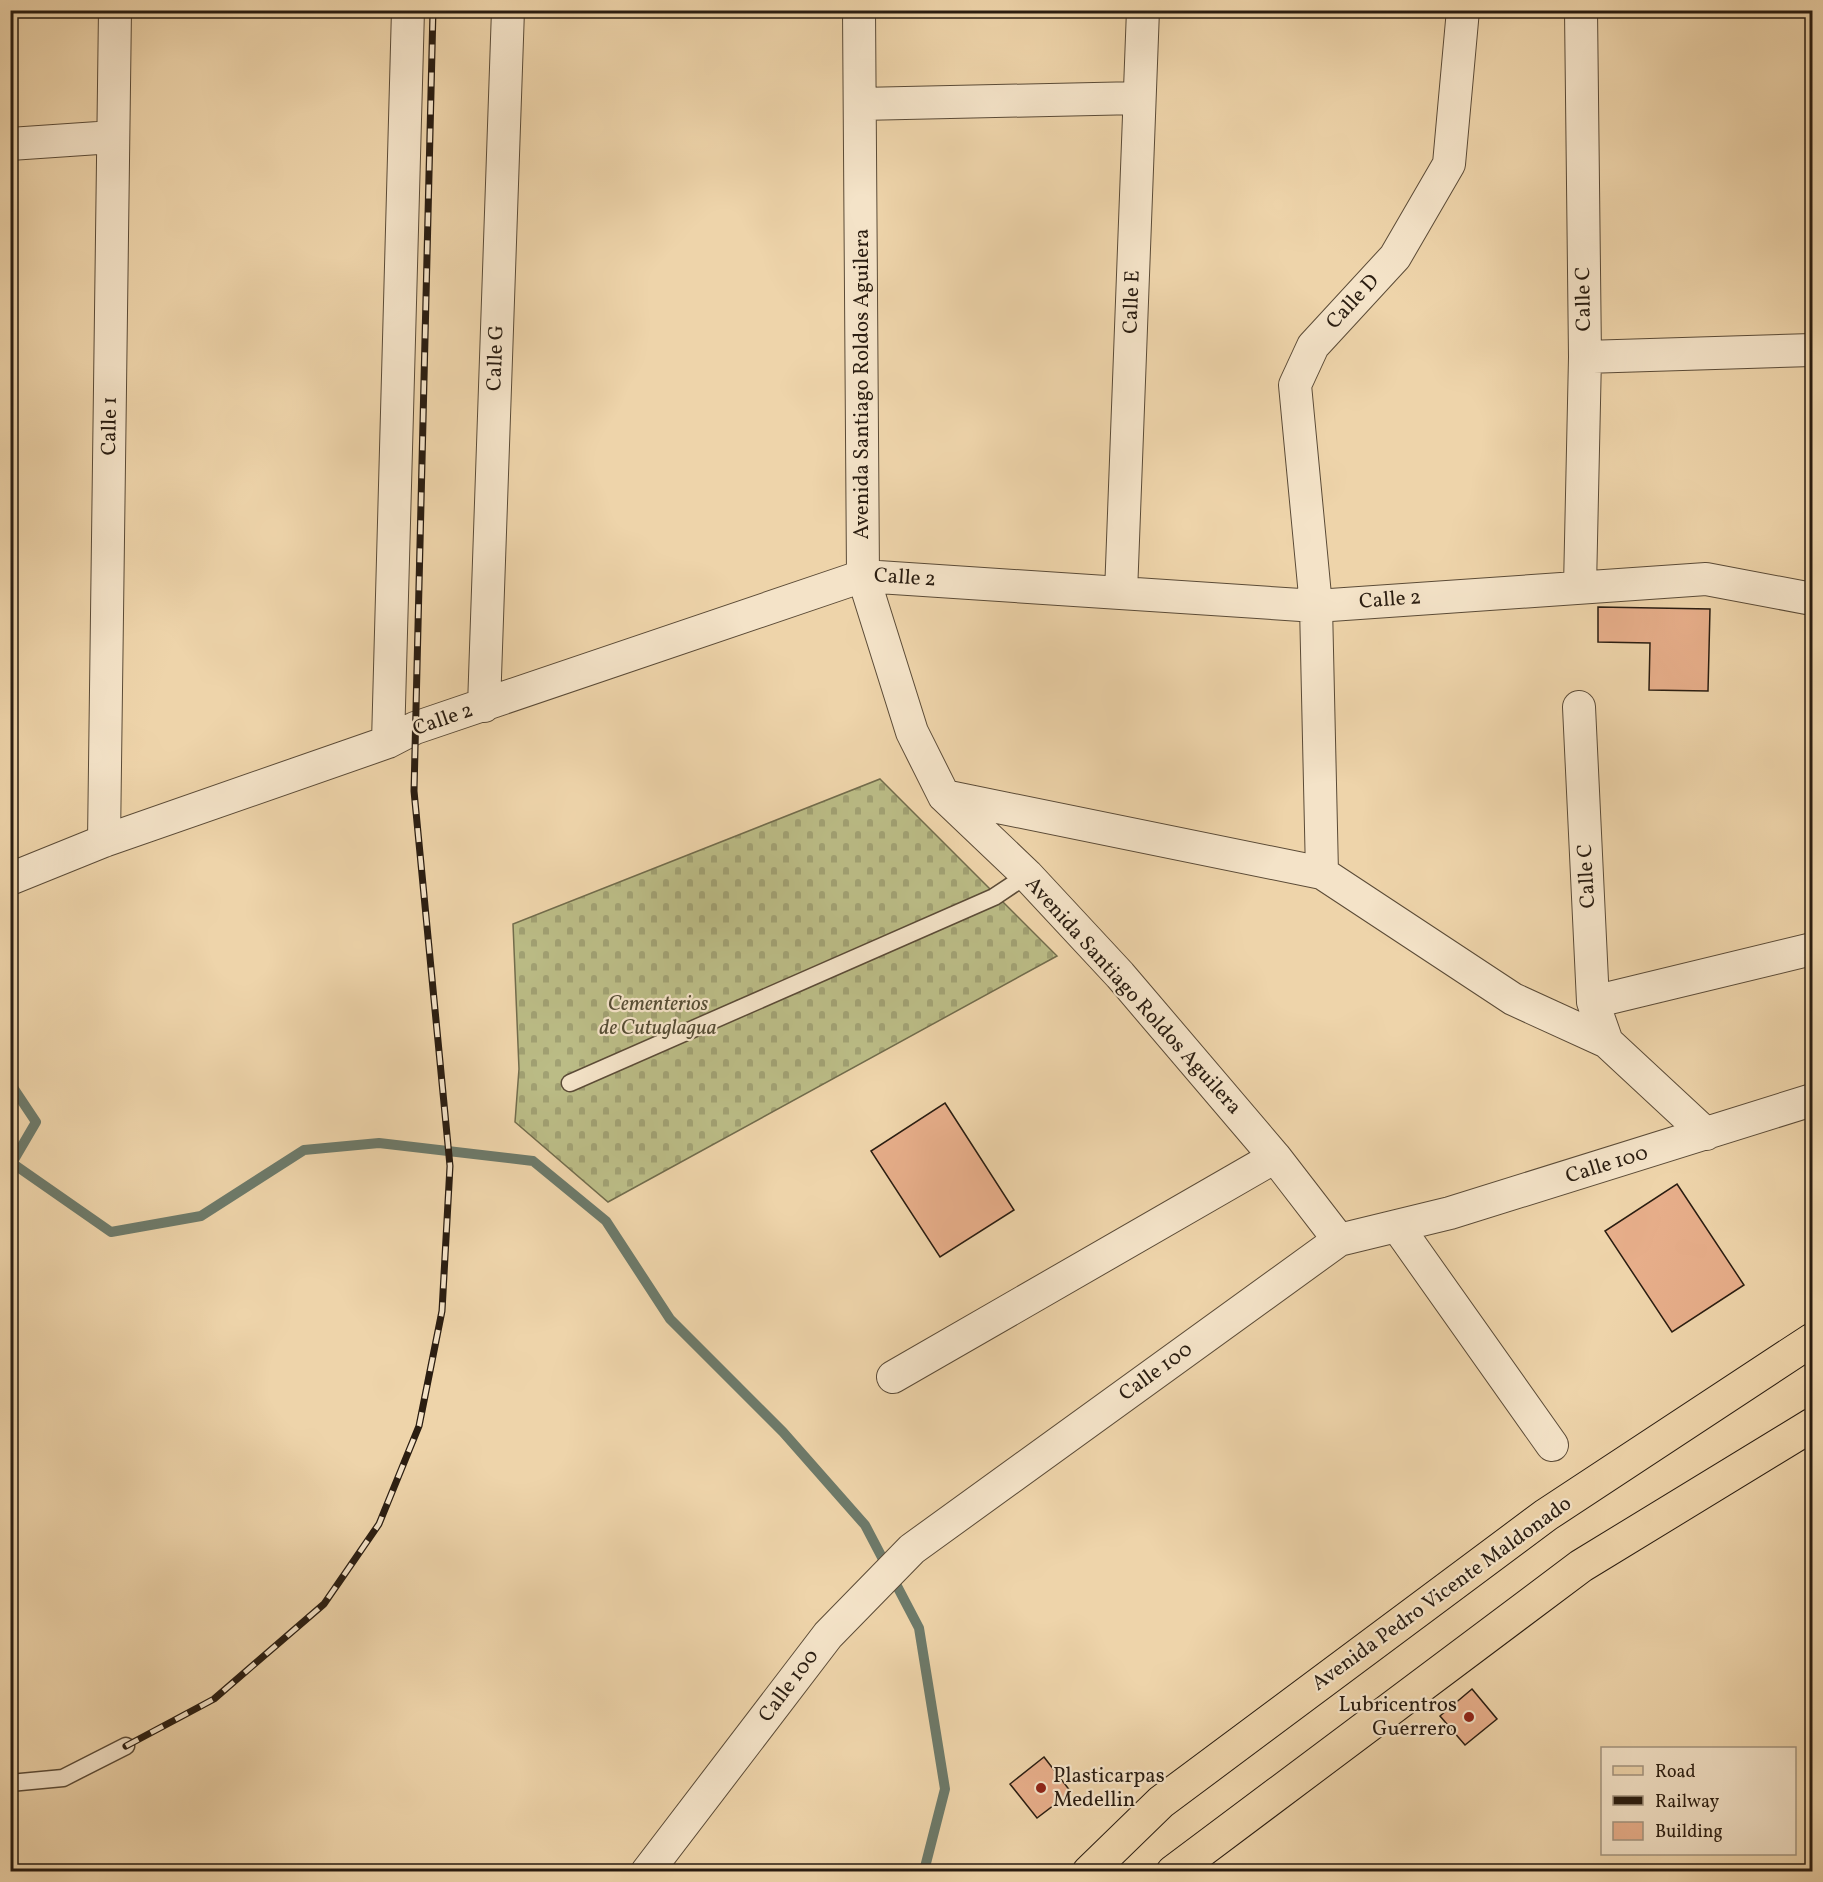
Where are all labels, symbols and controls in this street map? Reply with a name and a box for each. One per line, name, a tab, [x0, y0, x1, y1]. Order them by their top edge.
street label: Avenida Santiago Roldos Aguilera	[848, 228, 877, 540]
street label: Calle C	[1569, 266, 1599, 332]
street label: Calle D	[1320, 268, 1386, 336]
street label: Calle E	[1116, 270, 1148, 334]
street label: Calle G	[480, 324, 512, 392]
street label: Calle 1	[95, 396, 125, 456]
street label: Calle 2	[873, 561, 937, 595]
street label: Calle 2	[1358, 583, 1422, 617]
street label: Calle 2	[409, 696, 477, 744]
street label: Calle C	[1571, 843, 1603, 909]
street label: Avenida Santiago Roldos Aguilera	[1018, 871, 1248, 1121]
park label: Cementerios de Cutuglagua	[599, 990, 717, 1043]
street label: Calle 100	[1562, 1139, 1652, 1191]
street label: Calle 100	[1113, 1335, 1199, 1409]
street label: Avenida Pedro Vicente Maldonado	[1306, 1490, 1578, 1698]
street label: Calle 100	[752, 1643, 826, 1729]
place label: Lubricentros Guerrero	[1339, 1691, 1457, 1744]
marker: Lubricentros Guerrero	[1462, 1710, 1476, 1724]
legend	[1601, 1747, 1796, 1855]
text: Road	[1655, 1760, 1696, 1785]
place label: Plasticarpas Medellin	[1053, 1762, 1165, 1815]
marker: Plasticarpas Medellin	[1034, 1781, 1048, 1795]
text: Railway	[1655, 1790, 1719, 1815]
text: Building	[1655, 1820, 1723, 1845]

